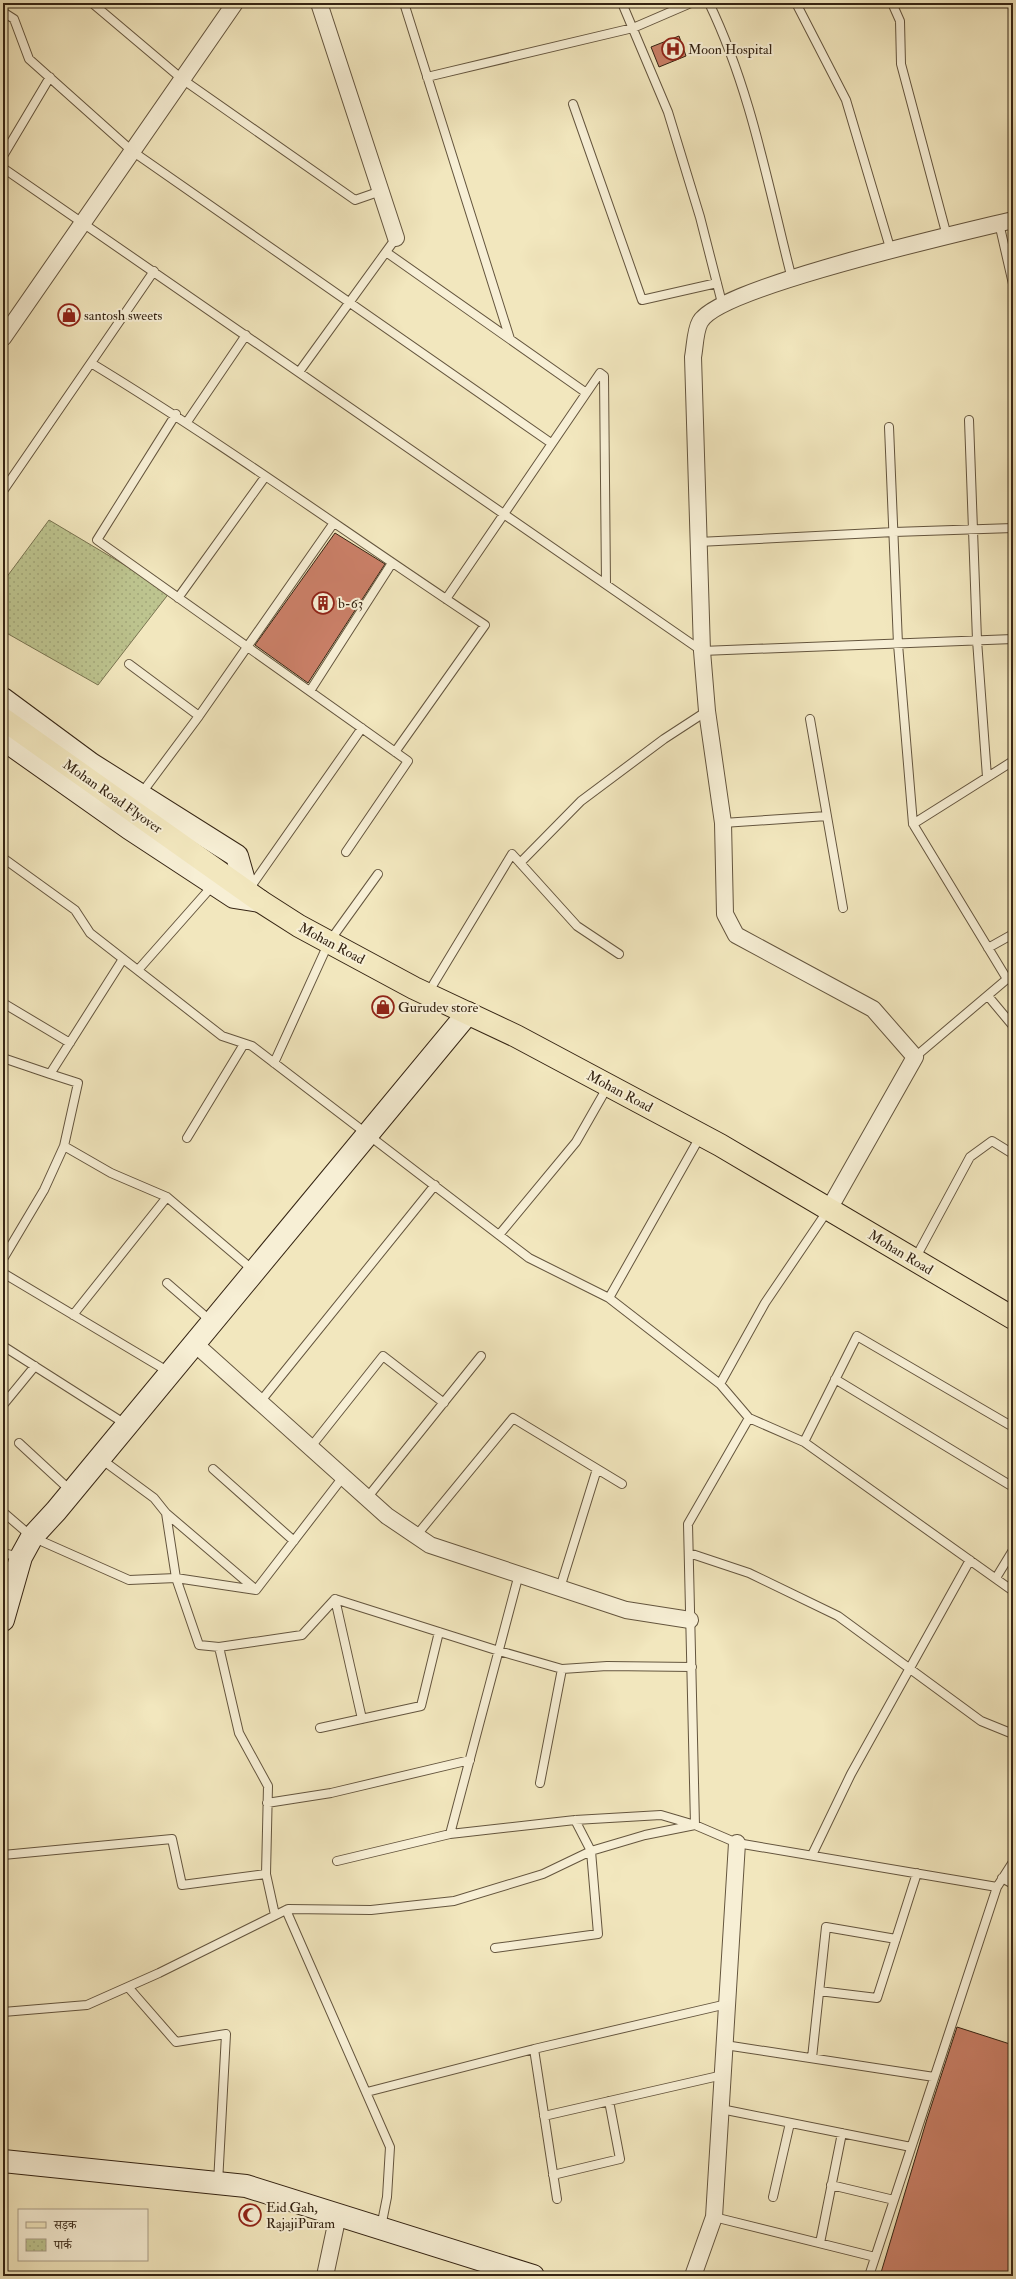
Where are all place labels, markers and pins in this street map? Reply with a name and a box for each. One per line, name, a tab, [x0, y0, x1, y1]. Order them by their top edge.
hospital icon: Moon Hospital	[660, 36, 686, 62]
place label: Moon Hospital	[688, 41, 773, 59]
shop icon: santosh sweets	[56, 302, 82, 328]
place label: santosh sweets	[84, 307, 163, 324]
building icon: b-63	[310, 590, 336, 616]
place label: b-63	[338, 595, 363, 612]
shop icon: Gurudev store	[370, 994, 396, 1020]
place label: Gurudev store	[398, 999, 478, 1016]
place label: Eid Gah, RajajiPuram	[266, 2199, 335, 2232]
mosque icon: Eid Gah, RajajiPuram	[237, 2202, 263, 2228]

